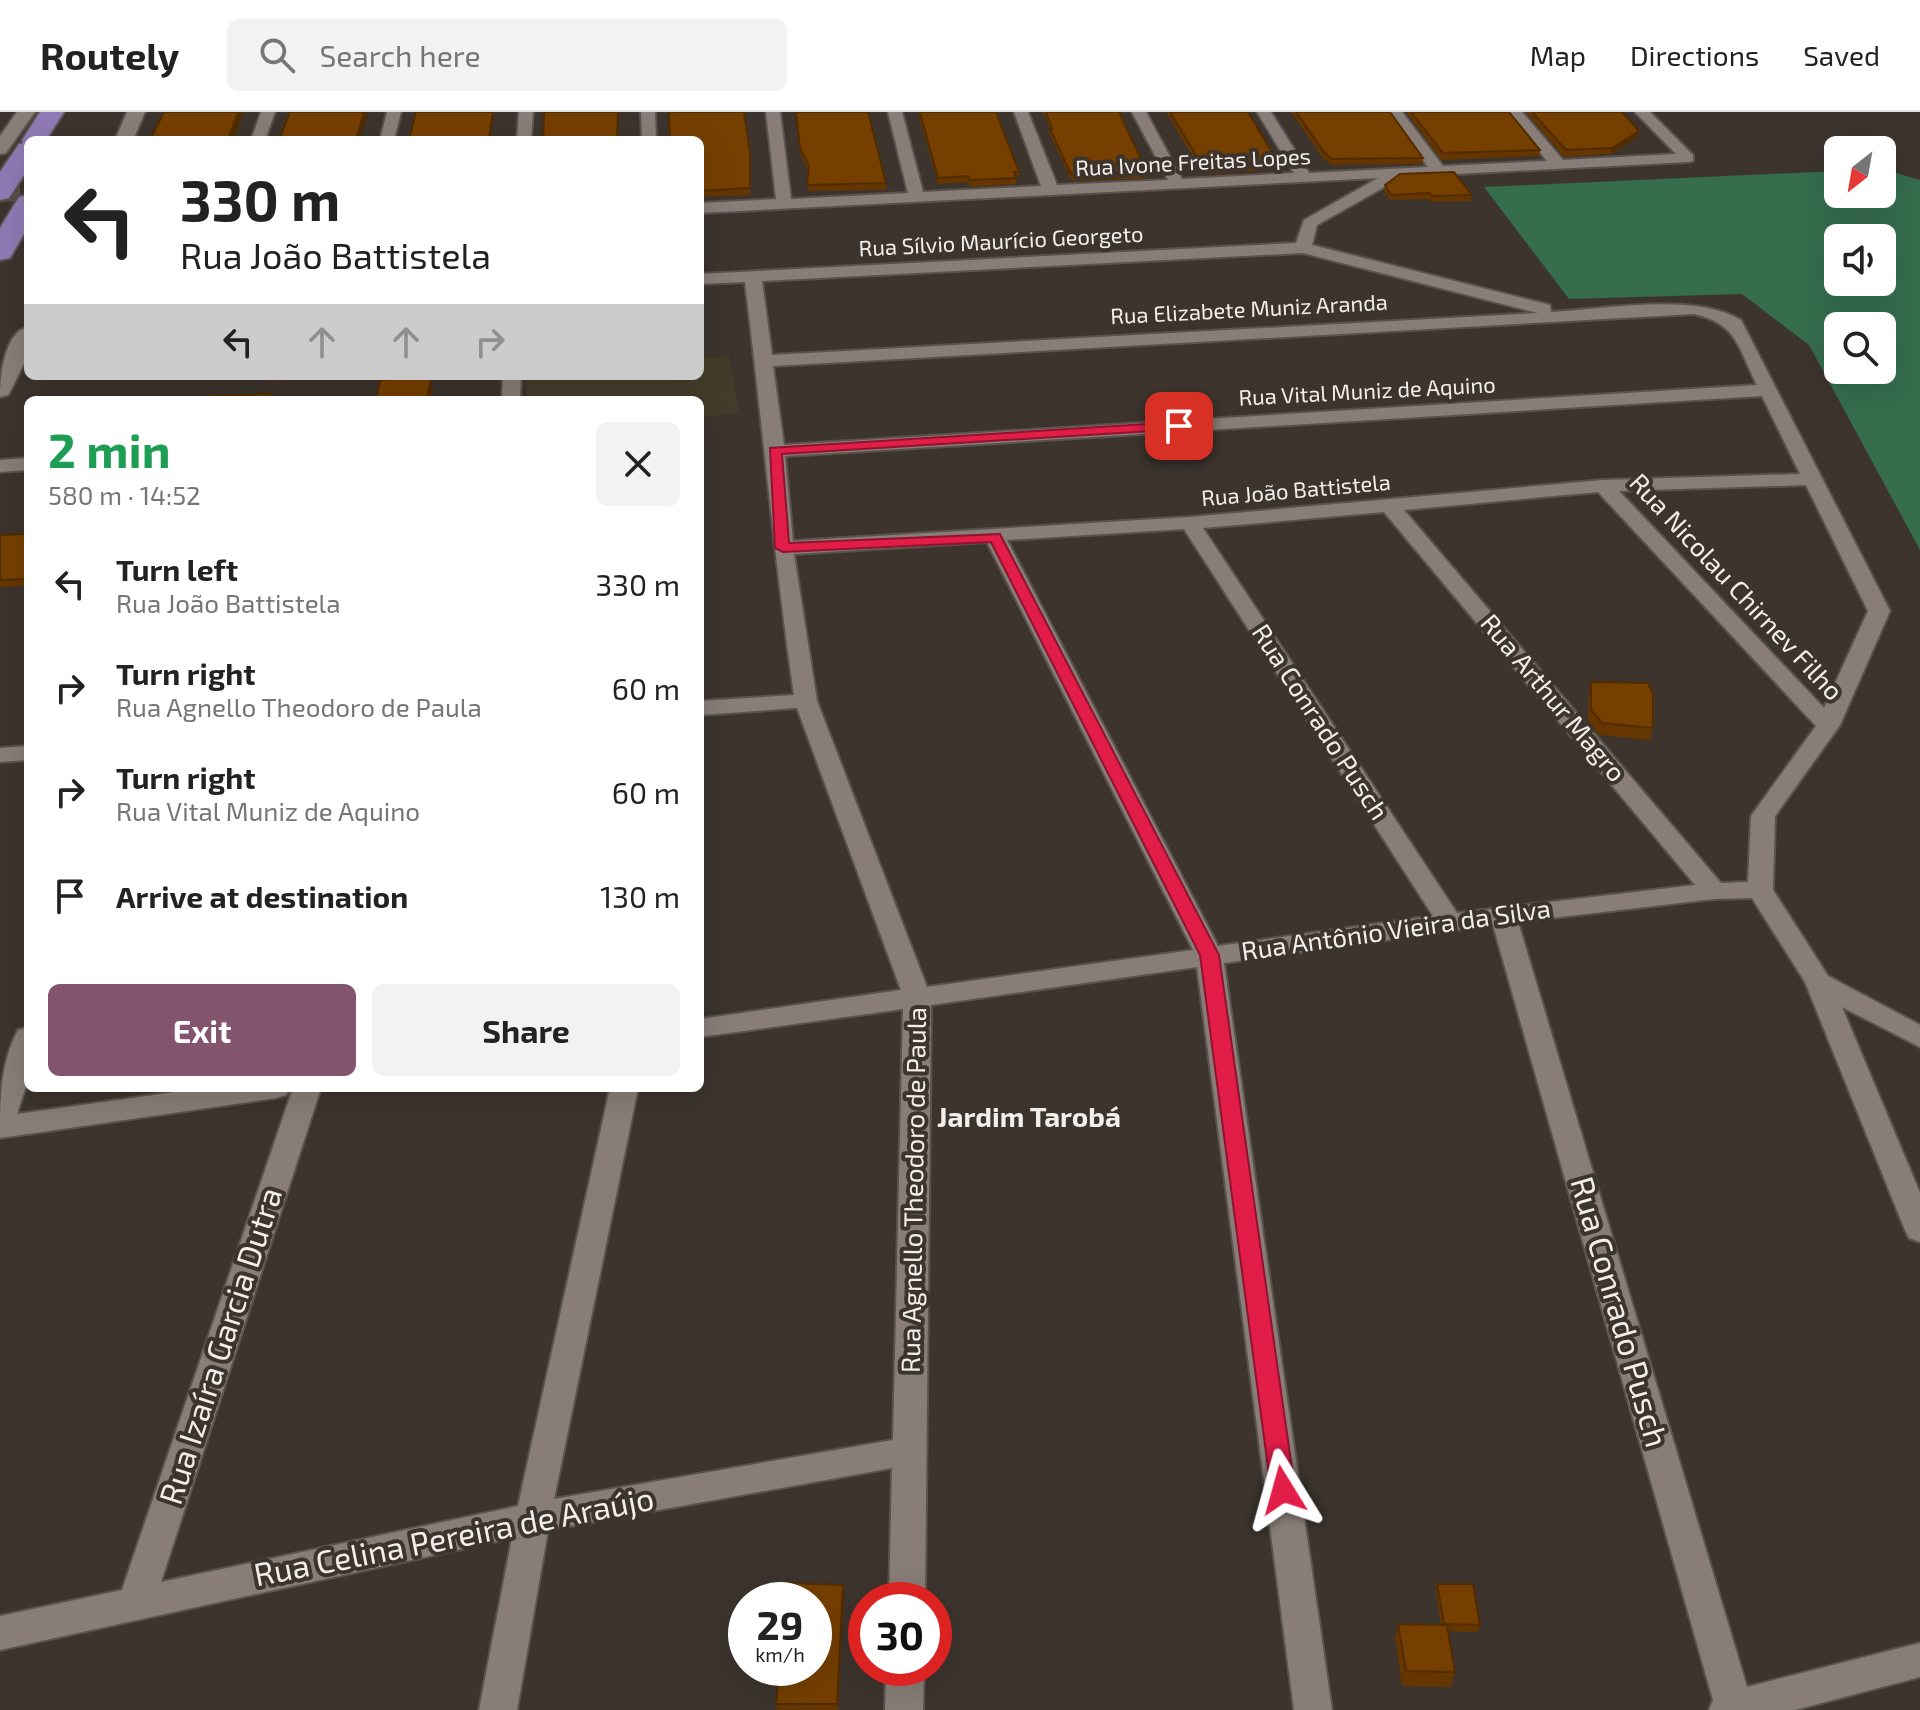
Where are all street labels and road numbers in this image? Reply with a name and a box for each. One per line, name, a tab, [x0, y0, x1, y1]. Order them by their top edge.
street label: Rua Ivone Freitas Lopes	[1075, 142, 1311, 180]
street label: Rua Sílvio Maurício Georgeto	[858, 220, 1144, 260]
street label: Rua Elizabete Muniz Aranda	[1110, 288, 1388, 328]
street label: Rua Vital Muniz de Aquino	[1238, 370, 1496, 410]
street label: Rua Nicolau Chirnev Filho	[1624, 466, 1850, 706]
street label: Rua João Battistela	[1200, 468, 1392, 510]
street label: Rua Arthur Magro	[1475, 607, 1633, 787]
street label: Rua Conrado Pusch	[1246, 618, 1396, 825]
street label: Rua Antônio Vieira da Silva	[1239, 891, 1552, 966]
street label: Rua Agnello Theodoro de Paula	[894, 1007, 931, 1373]
street label: Rua Conrado Pusch	[1564, 1172, 1678, 1451]
street label: Rua Izaíra Garcia Dutra	[150, 1182, 288, 1509]
street label: Rua Celina Pereira de Araújo	[251, 1478, 657, 1593]

